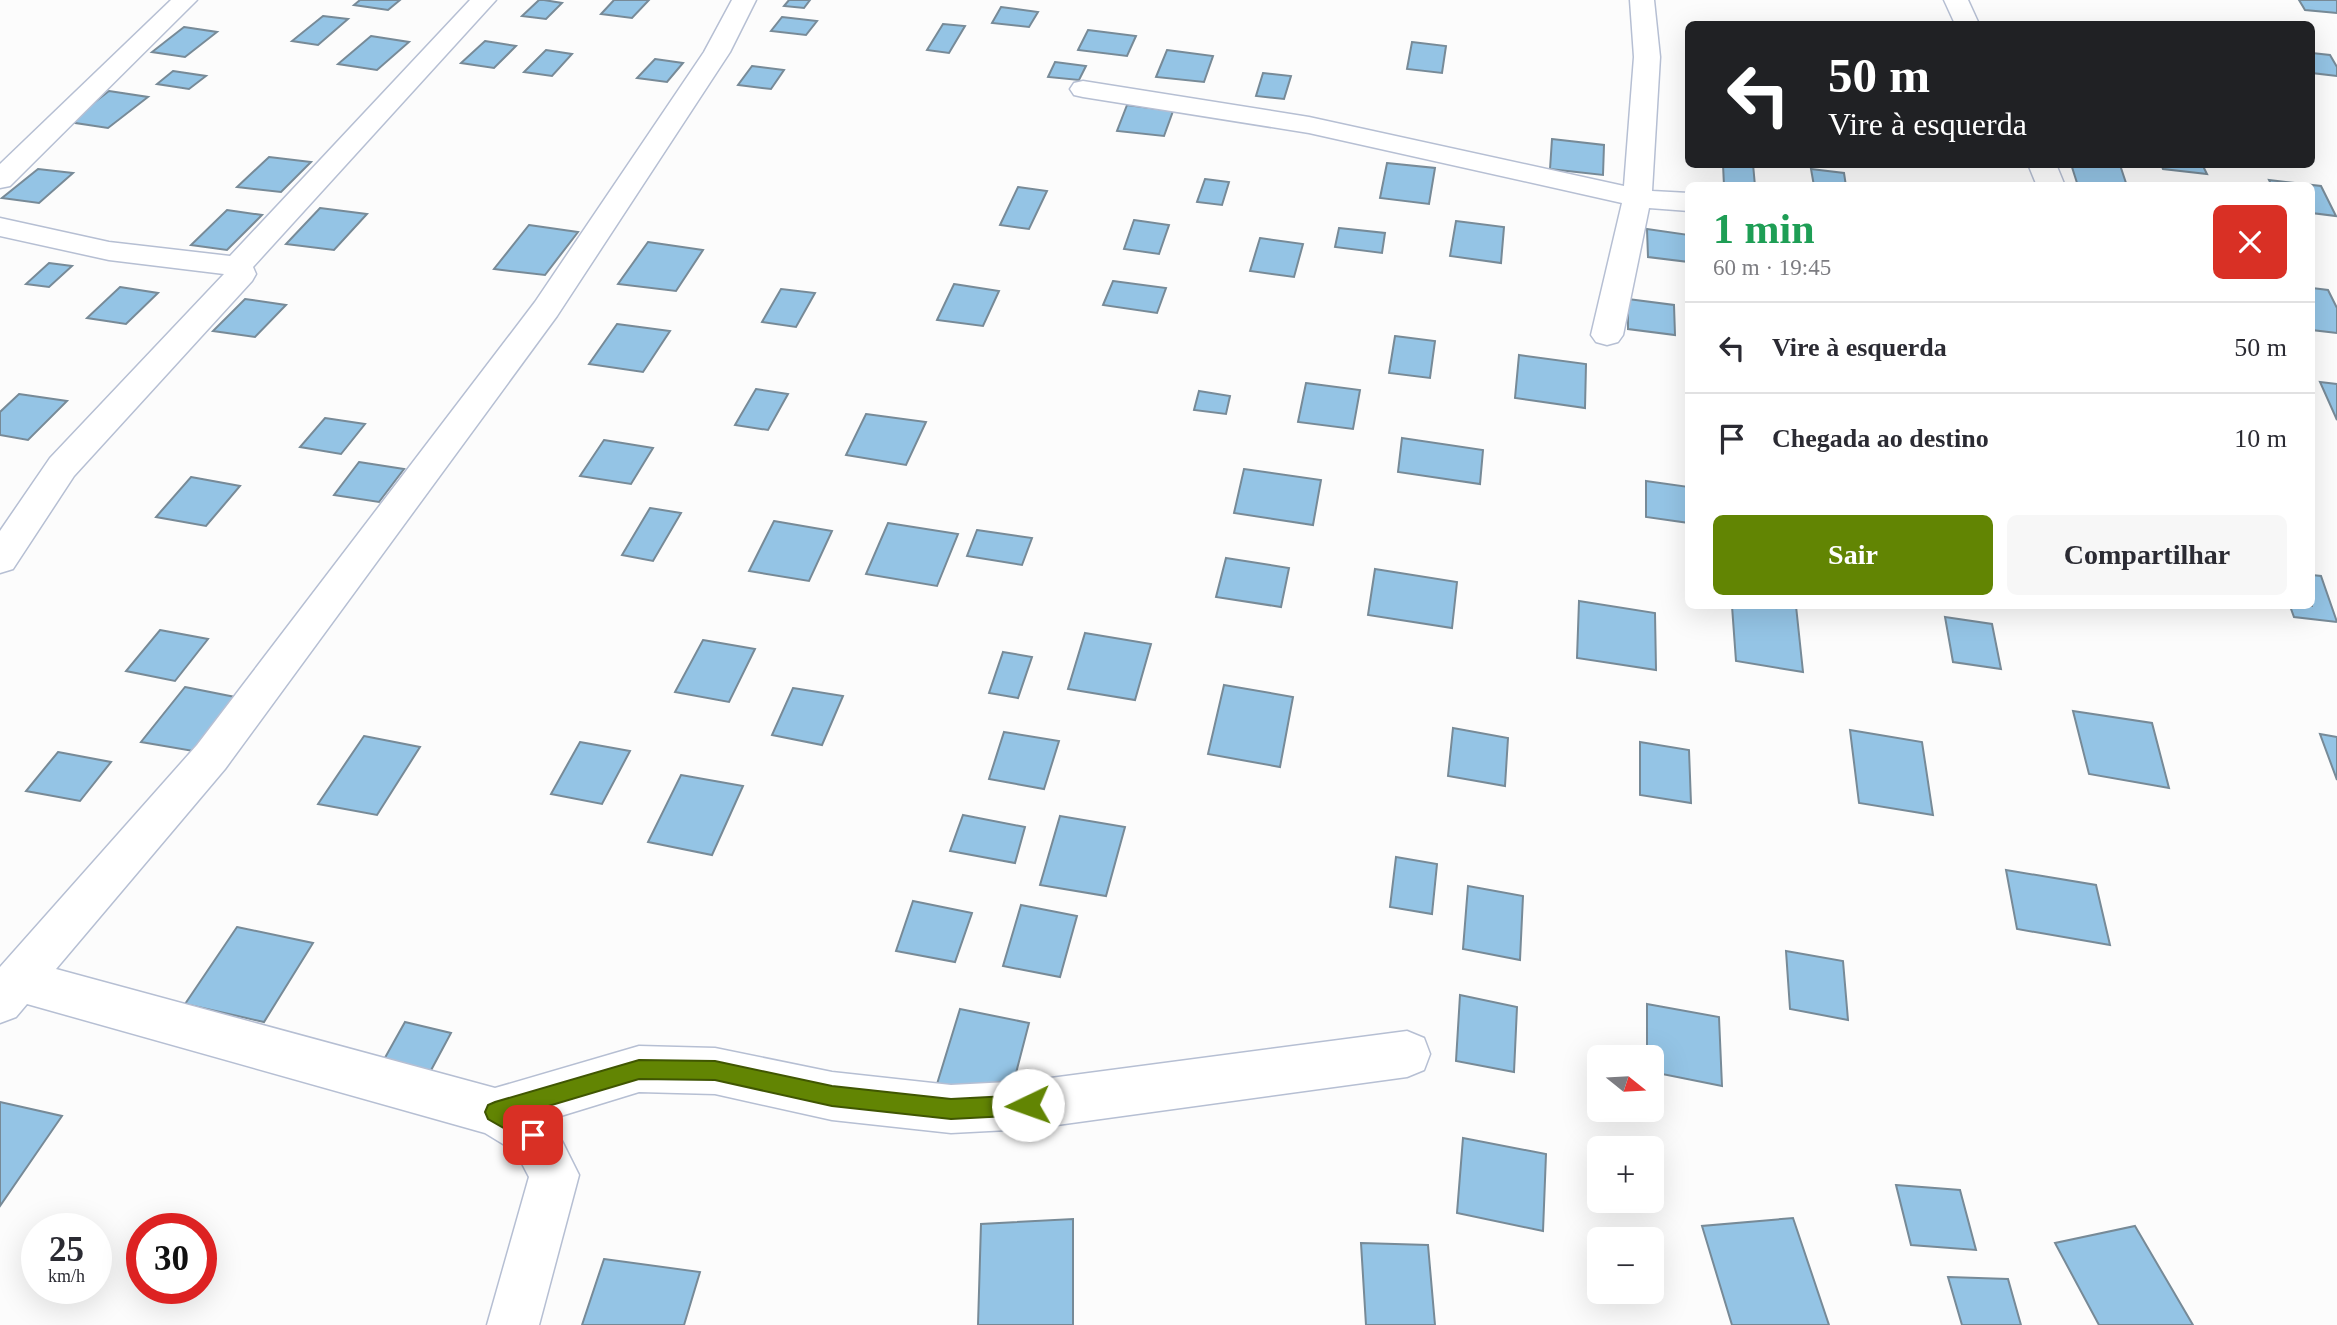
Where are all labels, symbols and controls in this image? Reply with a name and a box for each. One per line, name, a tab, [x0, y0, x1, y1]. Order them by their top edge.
text: 50 m	[1828, 48, 1930, 103]
icon: left	[1713, 49, 1804, 140]
text: Vire à esquerda	[1828, 106, 2027, 142]
button: close	[2213, 205, 2287, 279]
text: 1 min	[1713, 206, 1815, 252]
text: 60 m · 19:45	[1713, 255, 1831, 280]
icon: left	[1713, 329, 1751, 367]
text: Vire à esquerda	[1772, 333, 1947, 362]
text: 50 m	[2234, 333, 2287, 362]
icon: arrive	[1713, 420, 1751, 458]
text: Chegada ao destino	[1772, 424, 1989, 453]
text: 10 m	[2234, 424, 2287, 453]
button: Sair	[1713, 515, 1993, 595]
button: Compartilhar	[2007, 515, 2287, 595]
north arrow	[1587, 1045, 1664, 1122]
map controls	[1587, 1045, 1664, 1304]
position arrow	[991, 1068, 1065, 1142]
pin	[503, 1105, 563, 1165]
icon: arrive	[514, 1116, 552, 1154]
button: +	[1587, 1136, 1664, 1213]
speed limit sign: 30	[126, 1213, 217, 1304]
button: −	[1587, 1227, 1664, 1304]
text: 25	[49, 1230, 84, 1269]
text: km/h	[48, 1266, 85, 1286]

